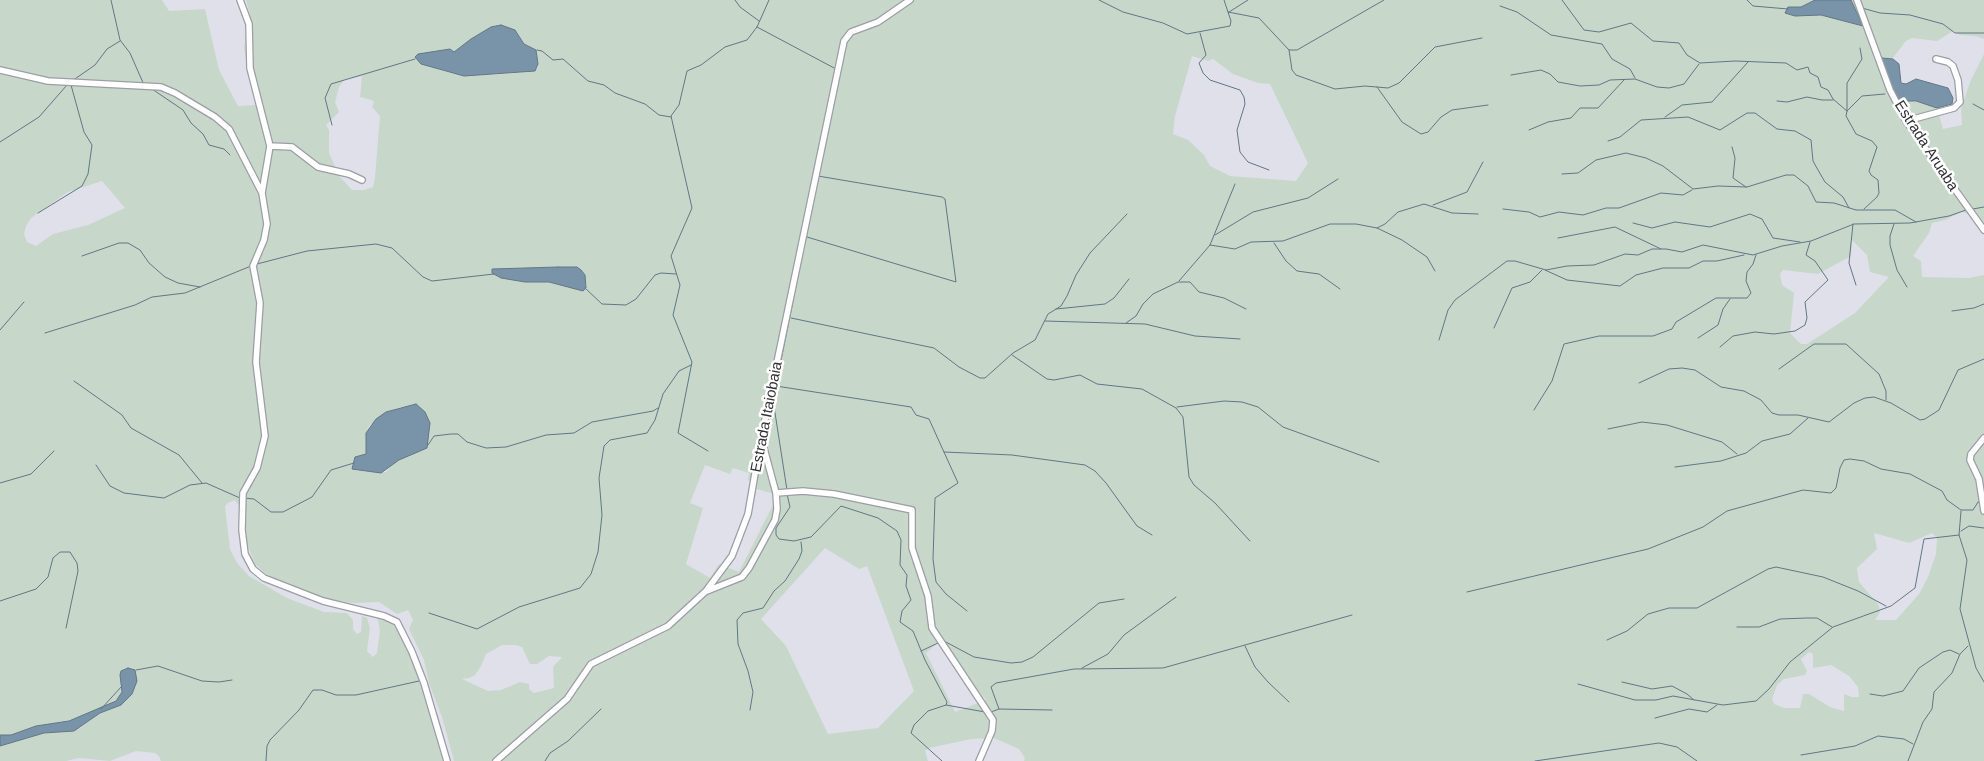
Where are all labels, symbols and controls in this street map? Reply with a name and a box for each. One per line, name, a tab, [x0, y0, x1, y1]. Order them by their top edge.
street label: Estrada Aruaba	[1890, 97, 1962, 195]
street label: Estrada Itaiobaia	[747, 360, 787, 474]

